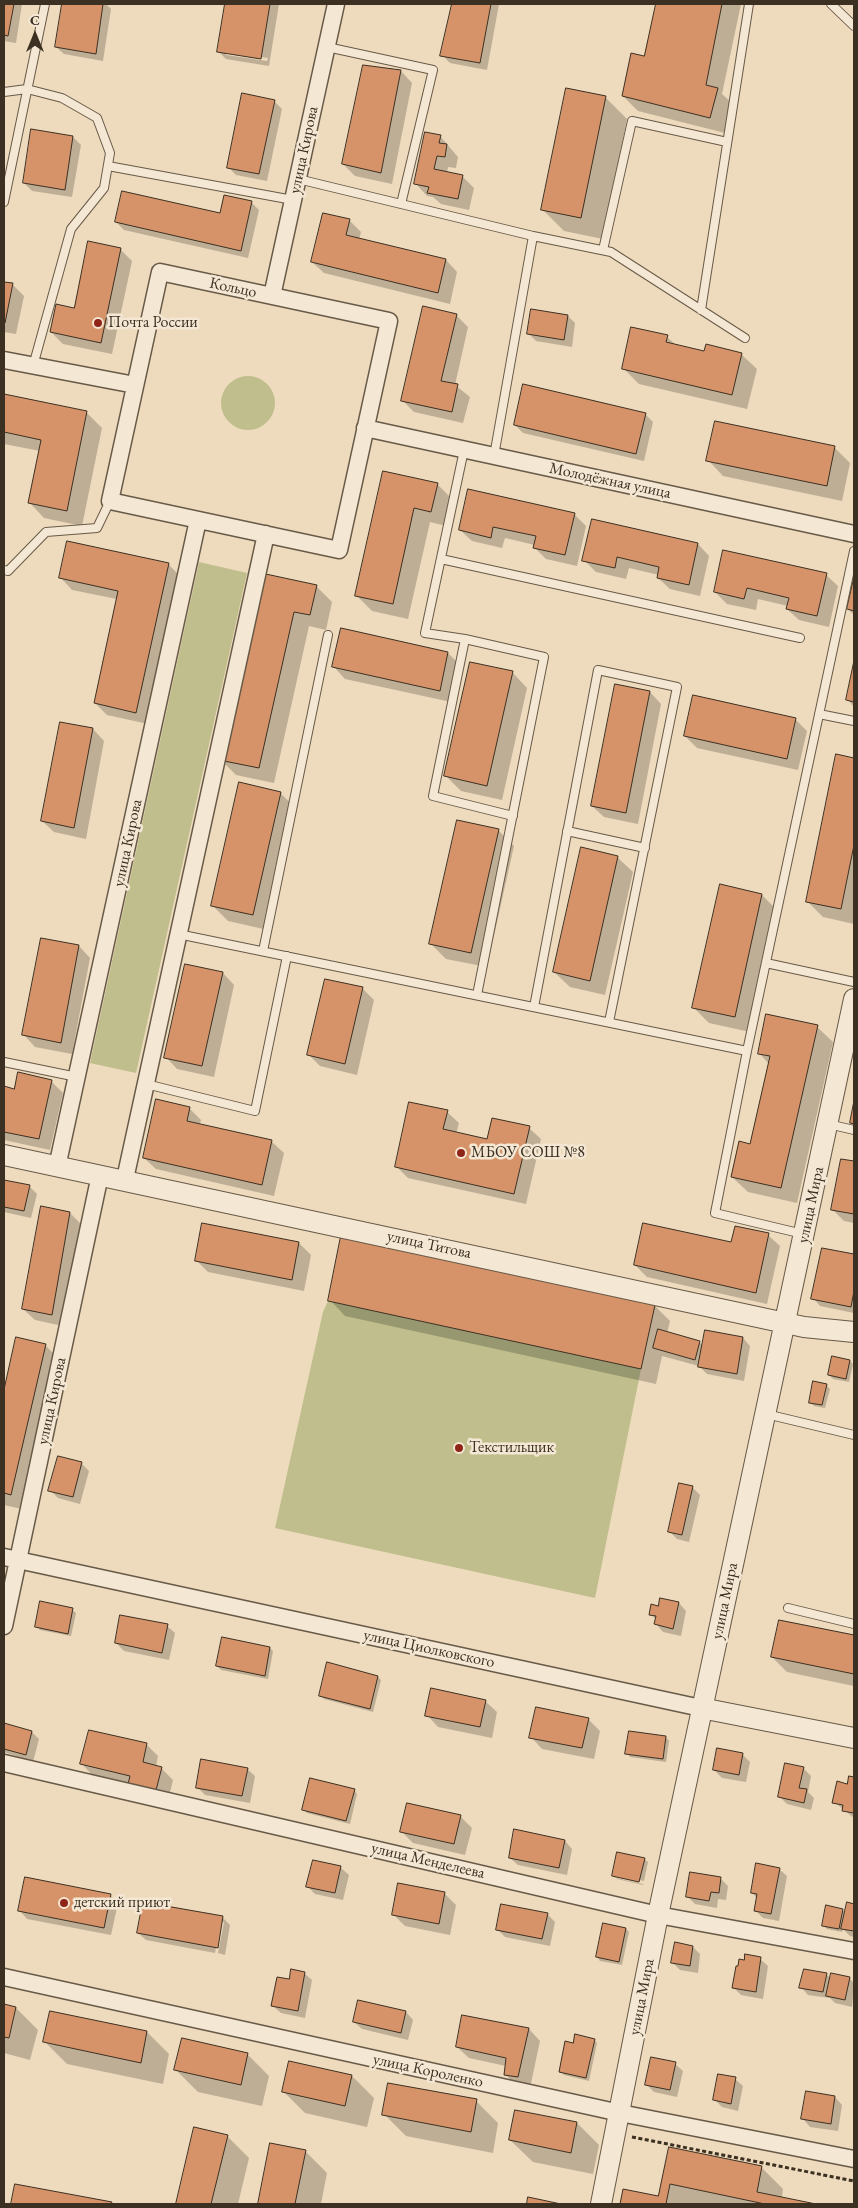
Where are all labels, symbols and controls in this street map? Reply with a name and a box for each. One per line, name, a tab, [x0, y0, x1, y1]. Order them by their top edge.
north arrow	[10, 10, 60, 60]
text: С	[30, 11, 40, 29]
street label: улица Кирова	[285, 104, 323, 196]
street label: Кольцо	[208, 274, 258, 302]
place label: Почта России	[108, 313, 198, 333]
marker: Почта России	[92, 317, 104, 329]
street label: Молодёжная улица	[547, 459, 673, 503]
street label: улица Кирова	[109, 797, 147, 889]
place label: МБОУ СОШ №8	[471, 1143, 585, 1163]
marker: МБОУ СОШ №8	[455, 1147, 467, 1159]
street label: улица Мира	[794, 1165, 828, 1245]
street label: улица Титова	[385, 1227, 473, 1263]
street label: улица Кирова	[33, 1355, 71, 1447]
place label: Текстильщик	[469, 1438, 554, 1458]
marker: Текстильщик	[453, 1442, 465, 1454]
street label: улица Мира	[708, 1561, 742, 1641]
street label: улица Циолковского	[362, 1626, 496, 1672]
street label: улица Менделеева	[369, 1839, 487, 1883]
place label: детский приют	[74, 1893, 170, 1913]
marker: детский приют	[58, 1897, 70, 1909]
street label: улица Мира	[625, 1957, 659, 2037]
street label: улица Короленко	[371, 2050, 485, 2092]

